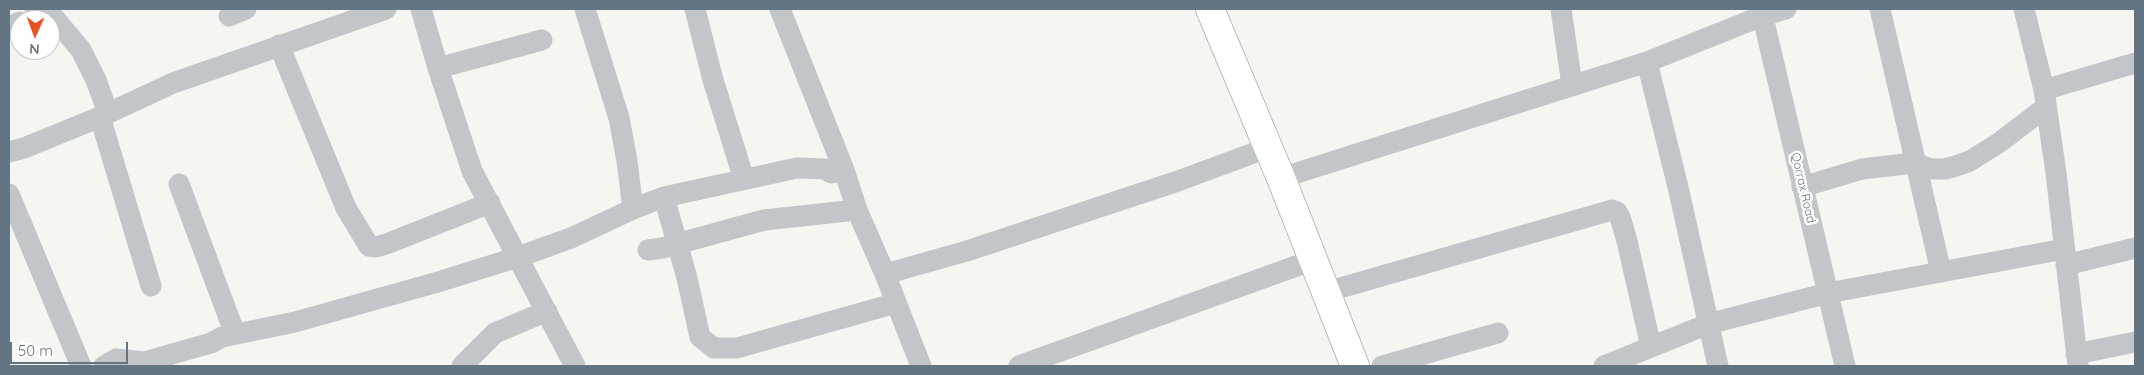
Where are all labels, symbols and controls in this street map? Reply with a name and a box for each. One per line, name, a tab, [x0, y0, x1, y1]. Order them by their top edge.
north arrow	[10, 10, 60, 60]
text: N	[29, 40, 40, 58]
street label: Qorrax Road	[1788, 151, 1818, 225]
scale bar	[12, 332, 130, 364]
text: 50 m	[18, 341, 53, 360]

